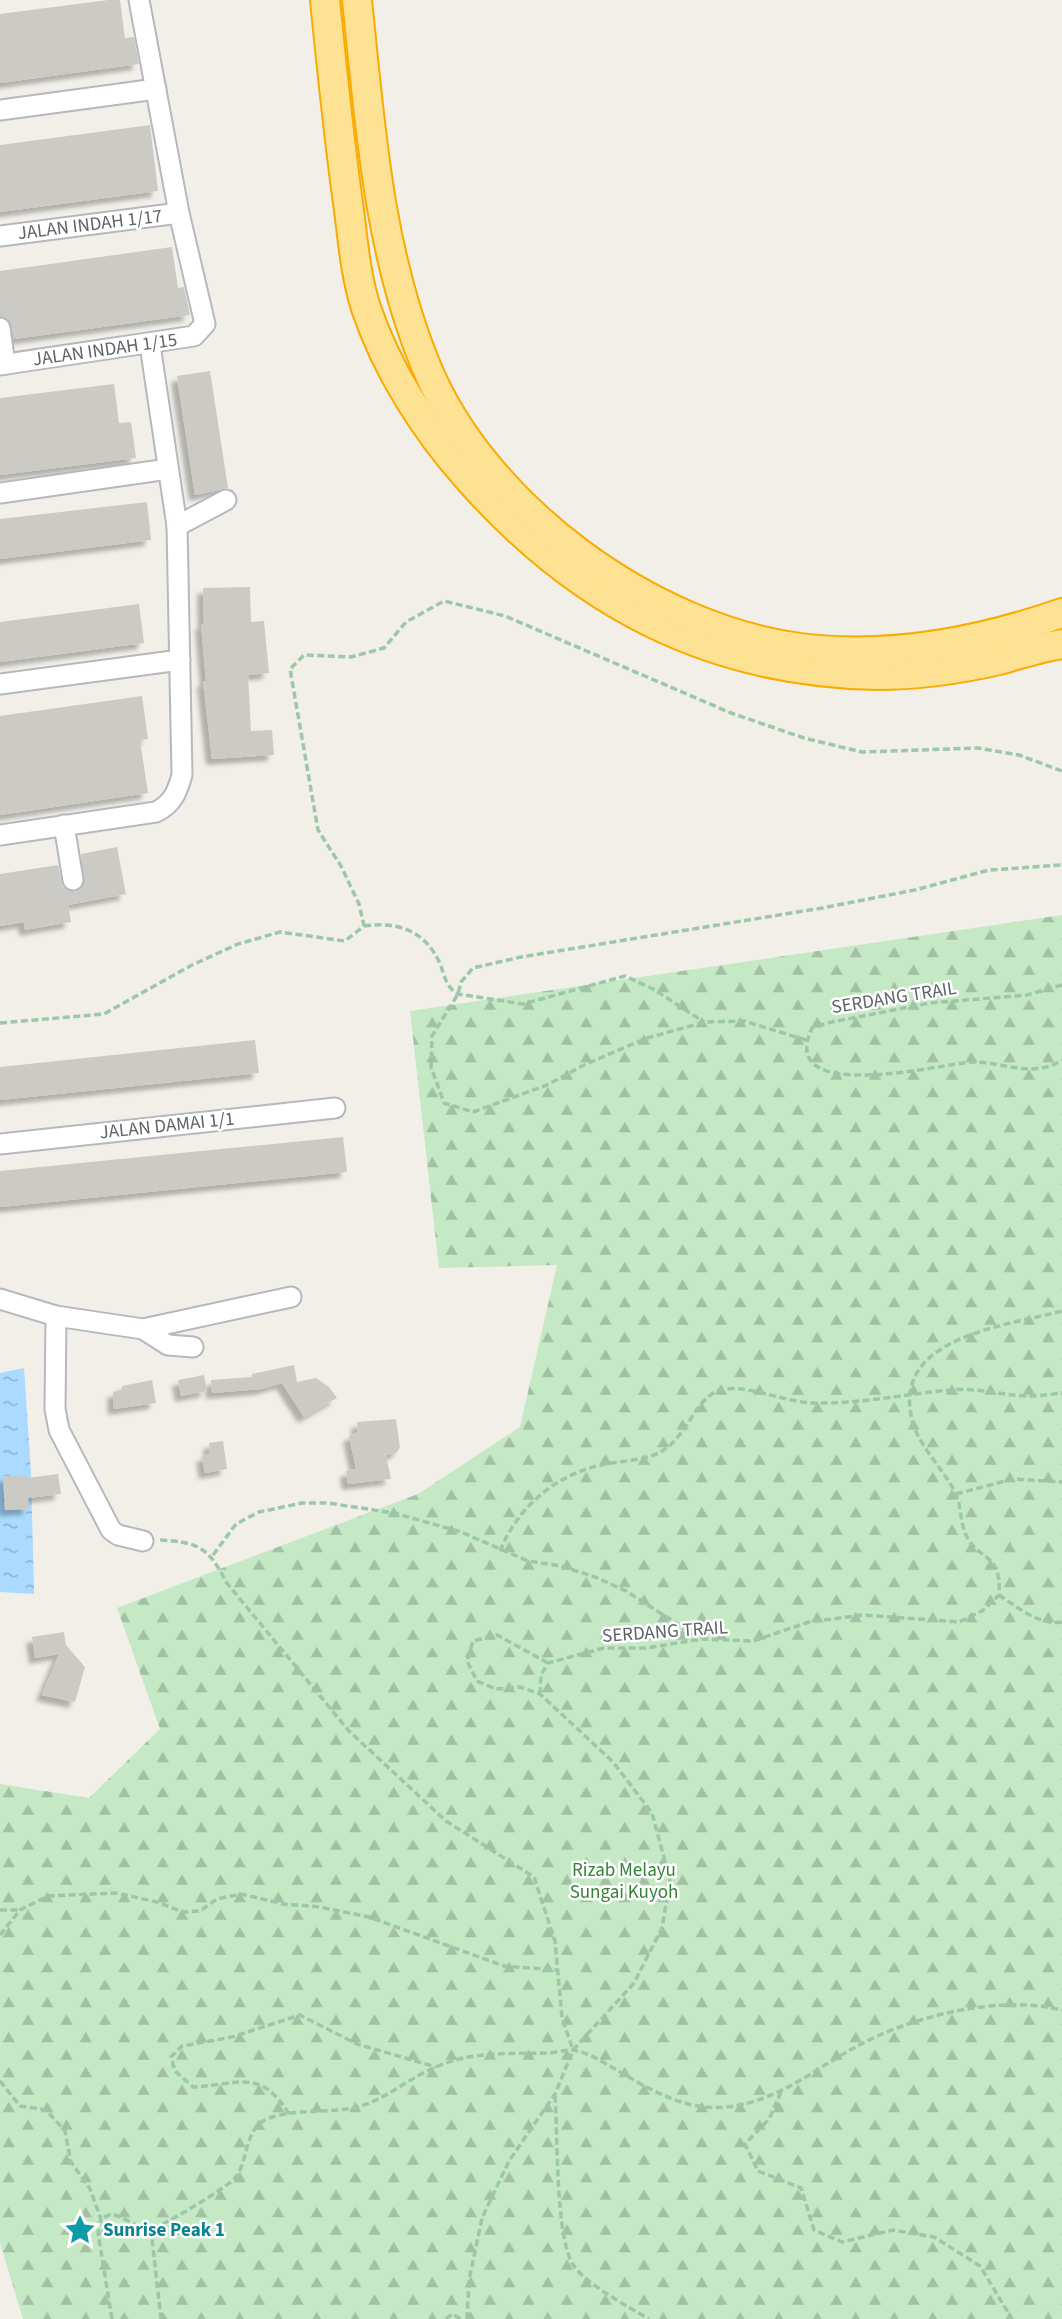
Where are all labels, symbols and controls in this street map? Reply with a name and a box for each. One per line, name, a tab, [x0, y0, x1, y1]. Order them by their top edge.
street label: JALAN INDAH 1/17	[16, 203, 164, 247]
street label: JALAN INDAH 1/15	[31, 327, 179, 373]
street label: SERDANG TRAIL	[830, 975, 958, 1021]
street label: JALAN DAMAI 1/1	[98, 1105, 236, 1147]
street label: SERDANG TRAIL	[601, 1614, 729, 1650]
park label: Rizab Melayu Sungai Kuyoh	[570, 1857, 678, 1906]
place icon: Sunrise Peak 1	[63, 2213, 97, 2247]
place label: Sunrise Peak 1	[103, 2217, 225, 2244]

